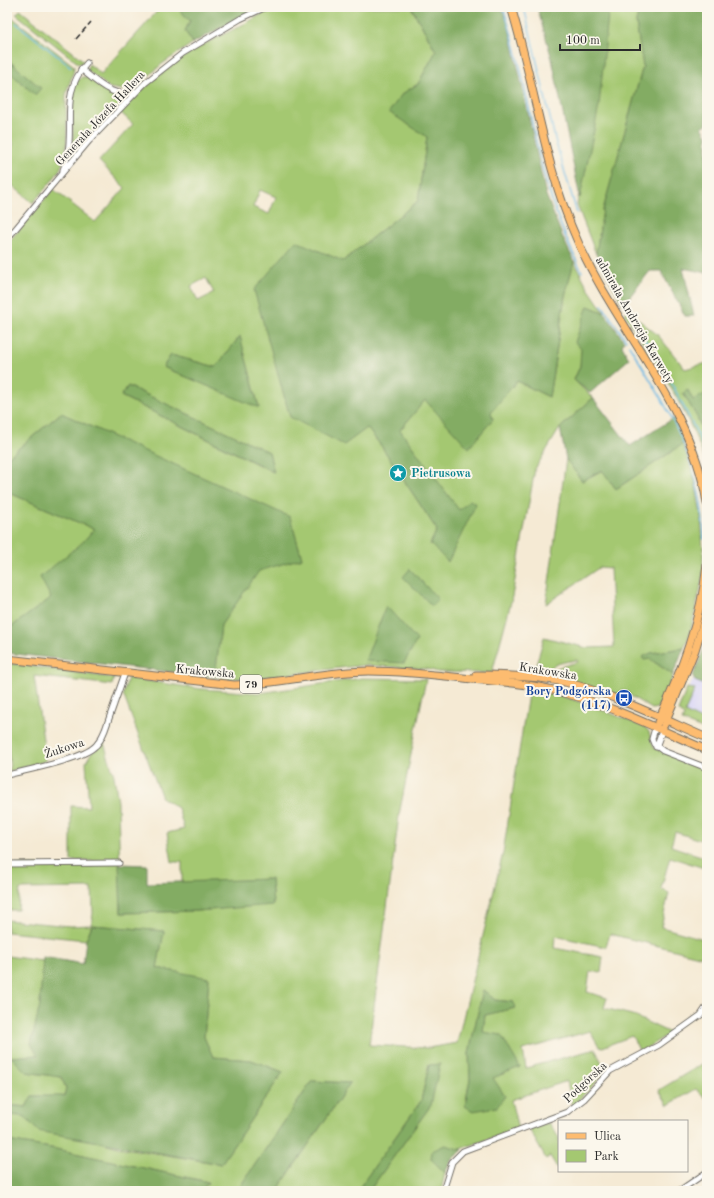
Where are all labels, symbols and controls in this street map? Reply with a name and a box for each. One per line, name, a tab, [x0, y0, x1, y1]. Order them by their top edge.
scale bar	[560, 26, 640, 52]
text: 100 m	[566, 35, 600, 47]
street label: Generała Józefa Hallera	[54, 69, 148, 168]
street label: admirała Andrzeja Karwety	[593, 255, 676, 386]
place icon: Pietrusowa	[388, 463, 408, 483]
place label: Pietrusowa	[411, 468, 471, 480]
street label: Krakowska	[518, 661, 578, 683]
street label: Krakowska	[175, 663, 235, 681]
road number: 79	[240, 675, 262, 693]
place label: Bory Podgórska (117)	[525, 686, 611, 712]
bus stop icon: Bory Podgórska (117)	[614, 688, 634, 708]
street label: Żukowa	[42, 733, 86, 761]
street label: Podgórska	[562, 1060, 610, 1106]
legend	[558, 1120, 688, 1172]
text: Ulica	[594, 1131, 621, 1143]
text: Park	[594, 1151, 619, 1163]

